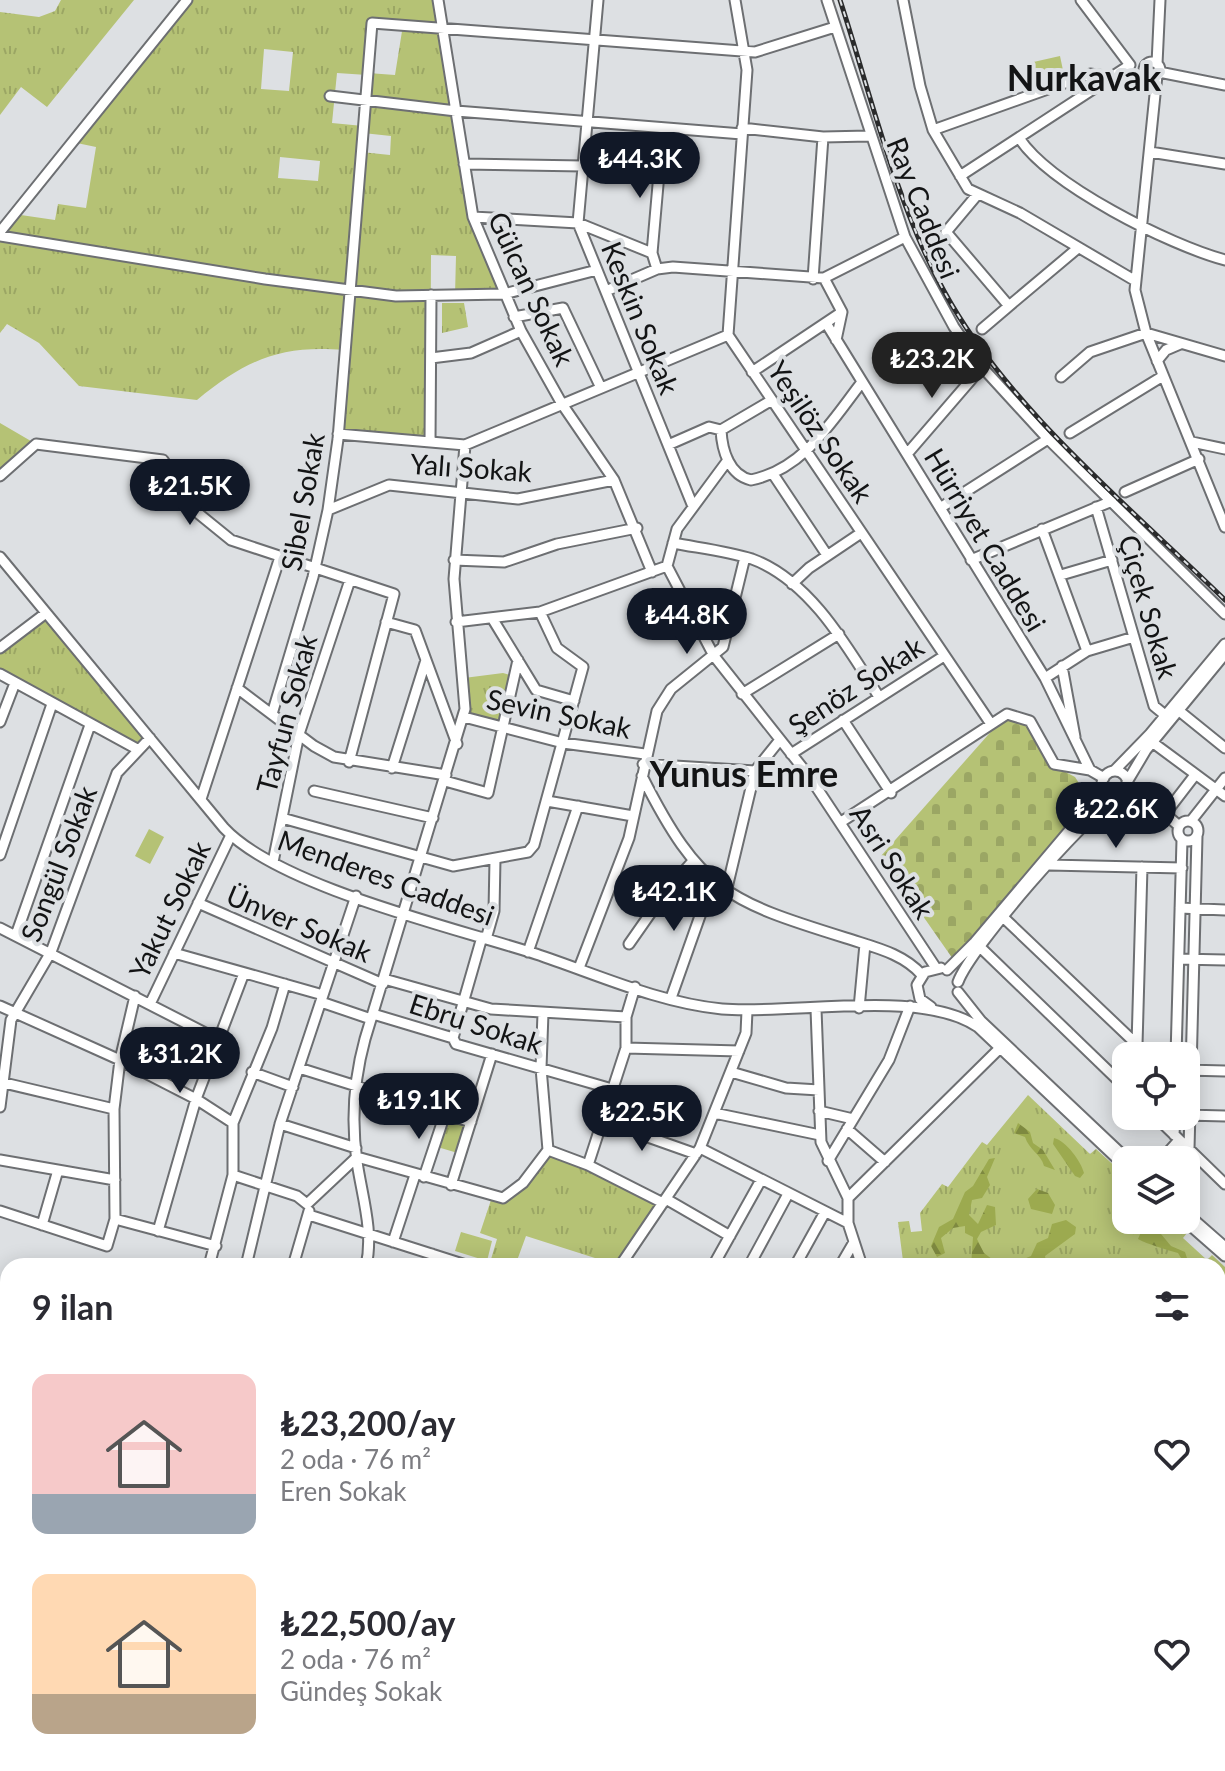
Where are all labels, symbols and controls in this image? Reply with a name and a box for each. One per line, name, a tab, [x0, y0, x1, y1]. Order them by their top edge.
district label: Nurkavak	[1007, 55, 1162, 99]
pin: ₺44.3K	[575, 132, 705, 200]
street label: Ray Caddesi	[880, 132, 968, 283]
text: ₺44.3K	[598, 142, 682, 174]
street label: Gülcan Sokak	[481, 206, 583, 372]
street label: Keskin Sokak	[595, 236, 687, 400]
pin: ₺23.2K	[867, 332, 997, 400]
text: ₺23.2K	[890, 342, 974, 374]
street label: Yeşilöz Sokak	[761, 354, 881, 509]
street label: Sibel Sokak	[273, 429, 331, 573]
street label: Hürriyet Caddesi	[918, 442, 1054, 637]
street label: Yalı Sokak	[409, 446, 534, 488]
pin: ₺21.5K	[125, 459, 255, 527]
text: ₺21.5K	[148, 469, 232, 501]
street label: Çiçek Sokak	[1112, 531, 1186, 683]
pin: ₺44.8K	[622, 588, 752, 656]
text: ₺44.8K	[645, 598, 729, 630]
street label: Şenöz Sokak	[782, 628, 930, 741]
street label: Tayfun Sokak	[249, 630, 324, 797]
street label: Sevin Sokak	[484, 681, 635, 745]
district label: Yunus Emre	[649, 751, 838, 795]
street label: Songül Sokak	[13, 780, 104, 946]
pin: ₺22.6K	[1051, 782, 1181, 850]
text: ₺22.6K	[1074, 792, 1158, 824]
street label: Asri Sokak	[844, 798, 943, 925]
street label: Menderes Caddesi	[274, 822, 499, 932]
street label: Yakut Sokak	[121, 835, 217, 984]
pin: ₺42.1K	[609, 865, 739, 933]
text: ₺42.1K	[632, 875, 716, 907]
street label: Ünver Sokak	[222, 877, 378, 969]
street label: Ebru Sokak	[405, 986, 548, 1061]
pin: ₺31.2K	[115, 1027, 245, 1095]
text: ₺31.2K	[138, 1037, 222, 1069]
map controls	[1112, 1042, 1200, 1234]
button: locate	[1112, 1042, 1200, 1130]
pin: ₺19.1K	[354, 1073, 484, 1141]
text: ₺19.1K	[377, 1083, 461, 1115]
pin: ₺22.5K	[577, 1085, 707, 1153]
text: ₺22.5K	[600, 1095, 684, 1127]
button: layers	[1112, 1146, 1200, 1234]
icon: filters	[1150, 1284, 1194, 1328]
text: 9 ilan	[32, 1286, 114, 1327]
text: ₺23,200/ay	[280, 1402, 455, 1443]
icon: home	[96, 1406, 192, 1502]
icon: heart	[1150, 1432, 1194, 1476]
text: 2 oda · 76 m²	[280, 1443, 431, 1475]
text: Eren Sokak	[280, 1475, 407, 1507]
text: ₺22,500/ay	[280, 1602, 455, 1643]
icon: home	[96, 1606, 192, 1702]
icon: heart	[1150, 1632, 1194, 1676]
text: 2 oda · 76 m²	[280, 1643, 431, 1675]
text: Gündeş Sokak	[280, 1675, 442, 1707]

